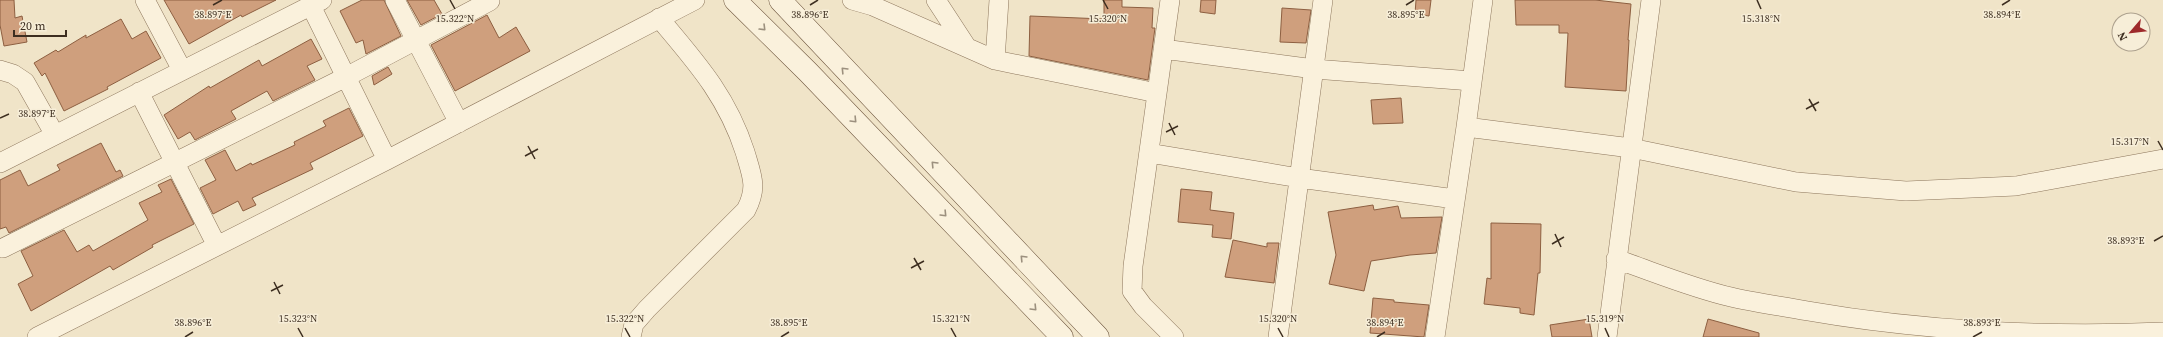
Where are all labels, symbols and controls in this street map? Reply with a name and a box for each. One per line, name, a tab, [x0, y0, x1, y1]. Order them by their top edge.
text: 38.897°E	[194, 8, 232, 21]
text: 38.896°E	[791, 8, 829, 21]
text: 38.895°E	[1387, 8, 1425, 21]
text: 38.894°E	[1983, 8, 2021, 21]
scale bar	[14, 12, 66, 38]
text: 15.322°N	[436, 12, 474, 25]
text: 15.320°N	[1089, 12, 1127, 25]
text: 15.318°N	[1742, 12, 1780, 25]
north arrow	[2111, 12, 2151, 52]
text: 20 m	[20, 18, 46, 34]
one-way arrow	[758, 23, 766, 31]
text: N	[2114, 29, 2131, 44]
one-way arrow	[841, 67, 849, 75]
text: 38.897°E	[18, 107, 56, 120]
one-way arrow	[849, 115, 857, 123]
text: 15.317°N	[2111, 135, 2149, 148]
one-way arrow	[931, 161, 938, 169]
one-way arrow	[939, 209, 947, 217]
text: 38.893°E	[2107, 234, 2145, 247]
one-way arrow	[1020, 255, 1028, 263]
one-way arrow	[1029, 303, 1037, 311]
text: 15.323°N	[279, 312, 317, 325]
text: 15.322°N	[606, 312, 644, 325]
text: 15.321°N	[932, 312, 970, 325]
text: 15.320°N	[1259, 312, 1297, 325]
text: 15.319°N	[1586, 312, 1624, 325]
text: 38.896°E	[174, 316, 212, 329]
text: 38.895°E	[770, 316, 808, 329]
text: 38.894°E	[1366, 316, 1404, 329]
text: 38.893°E	[1963, 316, 2001, 329]

